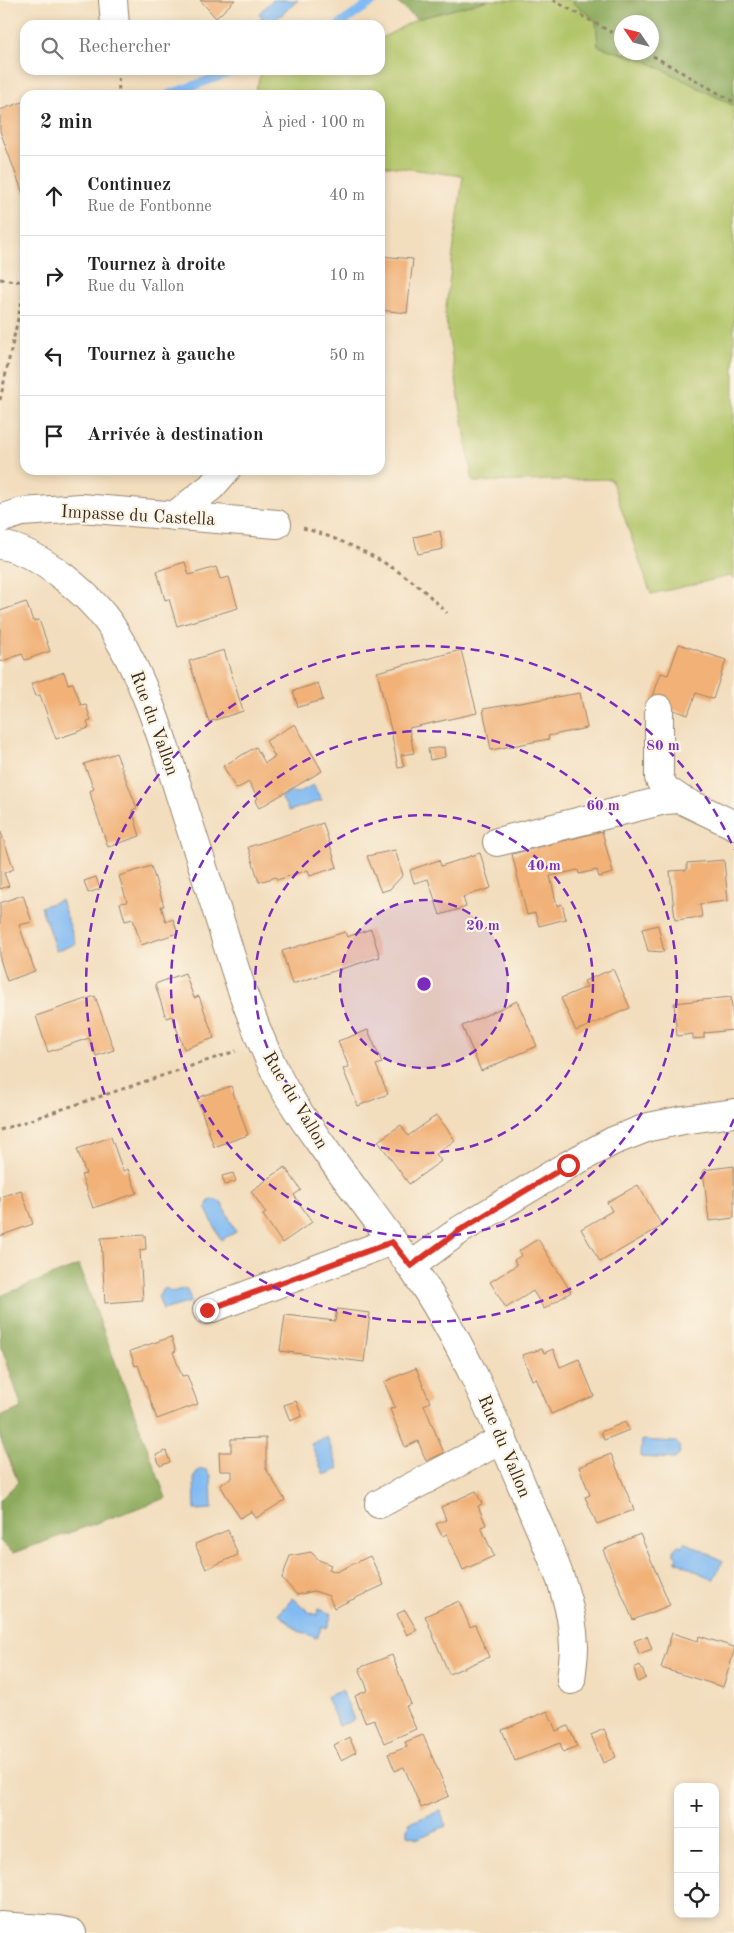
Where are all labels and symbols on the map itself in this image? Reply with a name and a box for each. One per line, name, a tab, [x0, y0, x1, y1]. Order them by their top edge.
north arrow	[614, 15, 659, 60]
street label: Impasse du Castella	[60, 503, 216, 529]
street label: Rue du Vallon	[127, 669, 181, 778]
text: 80 m	[646, 739, 680, 754]
text: 60 m	[586, 799, 620, 814]
text: 40 m	[527, 859, 561, 874]
text: 20 m	[466, 919, 500, 934]
centre of rings	[415, 975, 433, 993]
street label: Rue du Vallon	[259, 1049, 331, 1152]
route start	[557, 1154, 580, 1177]
route end	[196, 1299, 219, 1322]
street label: Rue du Vallon	[474, 1392, 534, 1501]

